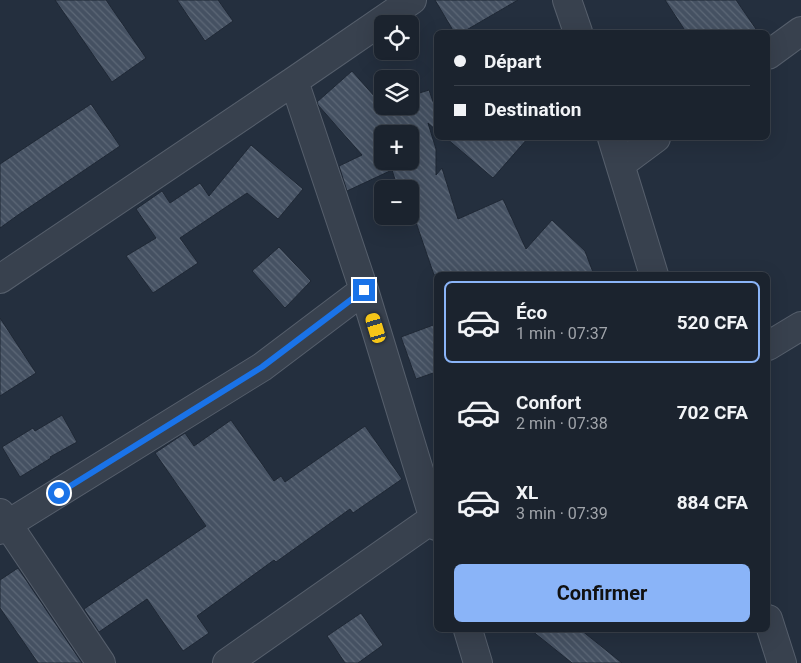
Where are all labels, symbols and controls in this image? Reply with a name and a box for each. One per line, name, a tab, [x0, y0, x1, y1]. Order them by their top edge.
map controls	[374, 15, 419, 225]
button: locate	[374, 15, 419, 60]
text: Départ	[484, 50, 541, 73]
button: layers	[374, 70, 419, 115]
text: Destination	[484, 98, 581, 121]
button: +	[374, 125, 419, 170]
button: −	[374, 180, 419, 225]
route end	[353, 279, 375, 301]
icon: car	[456, 300, 501, 345]
text: Éco	[516, 301, 547, 324]
car	[364, 311, 387, 345]
text: 520 CFA	[677, 311, 748, 334]
text: 1 min · 07:37	[516, 324, 608, 343]
icon: car	[456, 390, 501, 435]
text: Confort	[516, 391, 581, 414]
text: 702 CFA	[677, 401, 748, 424]
text: 2 min · 07:38	[516, 414, 608, 433]
icon: car	[456, 480, 501, 525]
text: XL	[516, 481, 538, 504]
route start	[48, 482, 70, 504]
text: 884 CFA	[677, 491, 748, 514]
text: 3 min · 07:39	[516, 504, 608, 523]
button: Confirmer	[454, 564, 750, 622]

